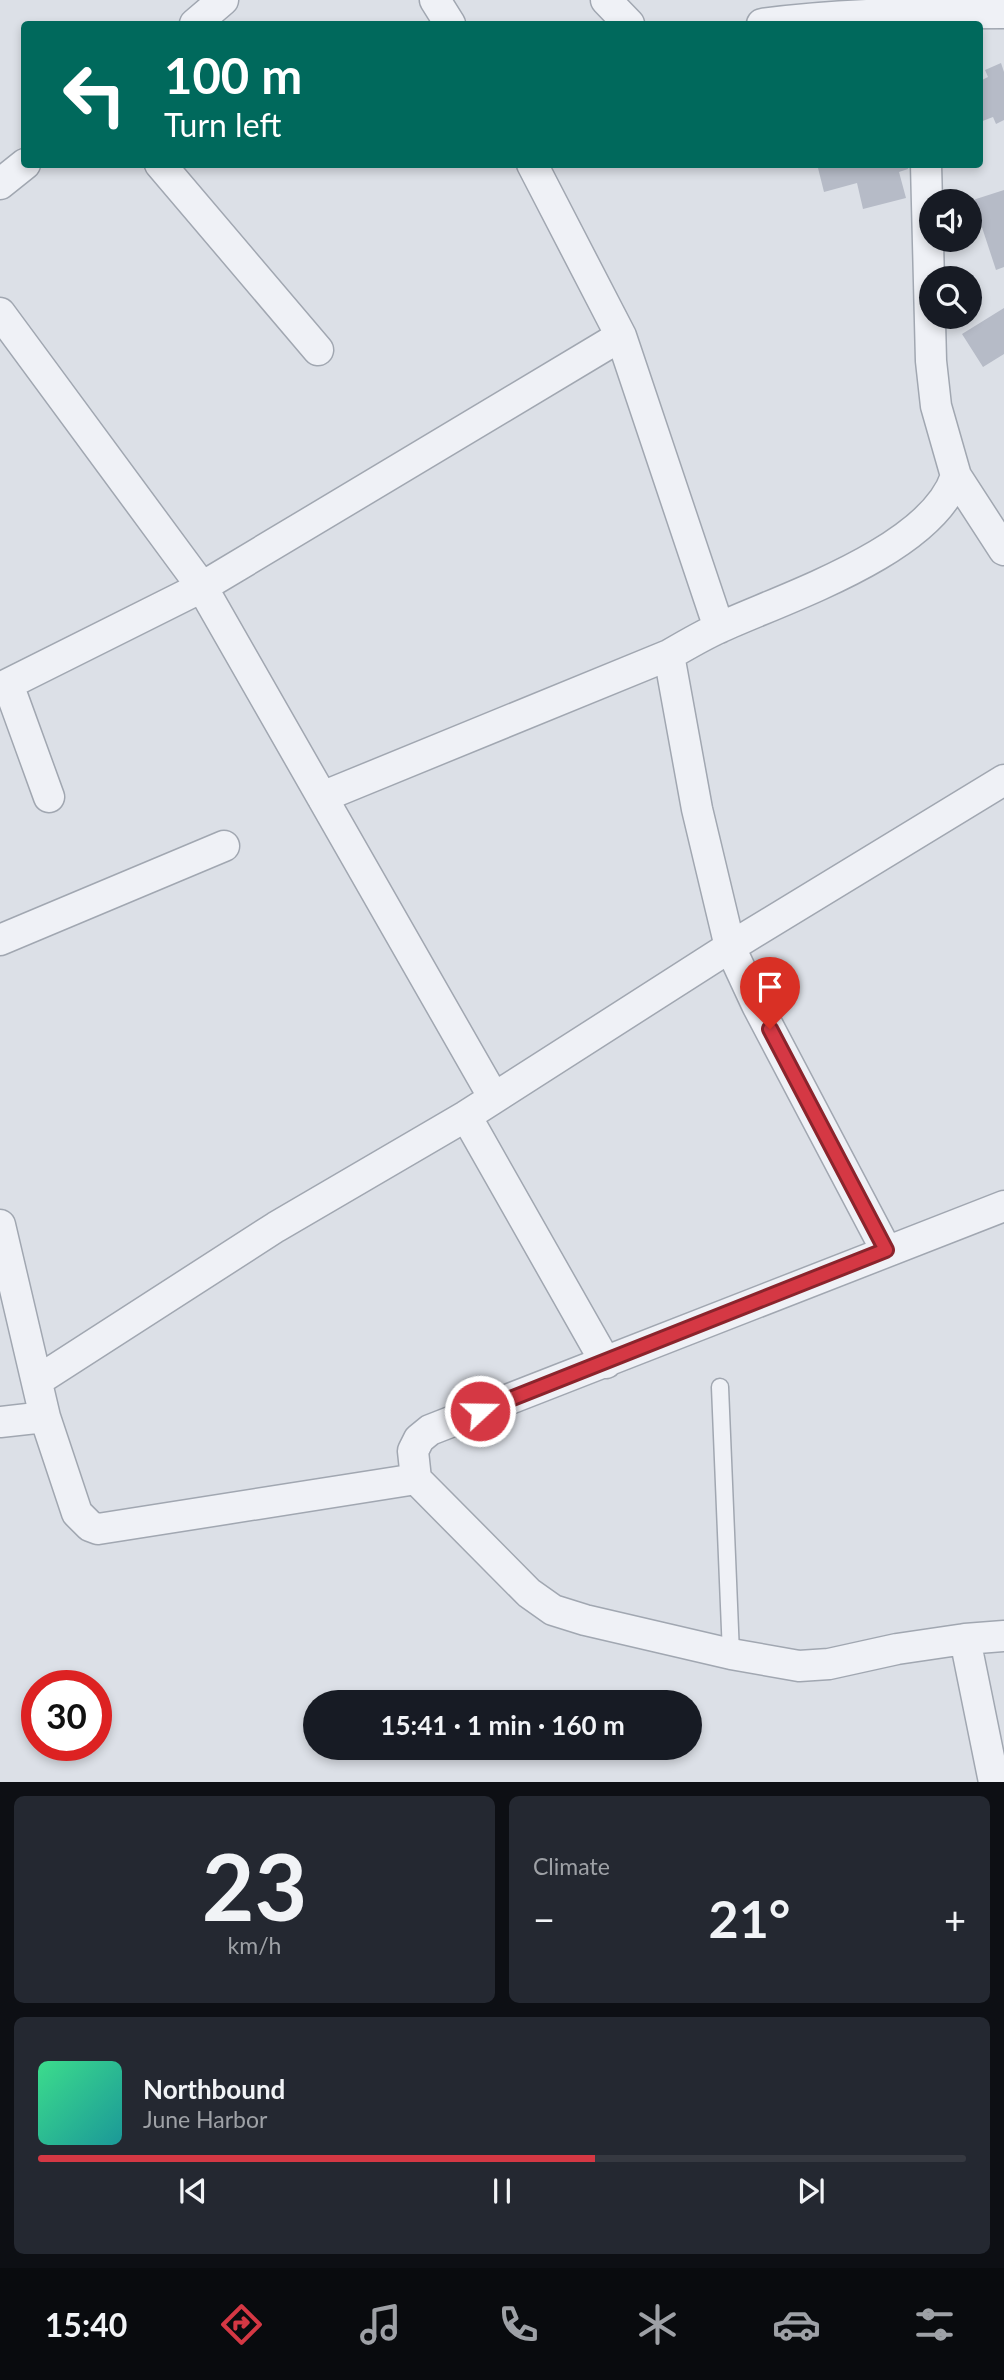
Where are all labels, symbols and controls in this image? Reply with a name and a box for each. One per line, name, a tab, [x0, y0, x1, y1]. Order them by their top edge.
text: 100 m	[164, 46, 302, 104]
icon: left	[49, 49, 140, 140]
text: Turn left	[164, 105, 281, 144]
map controls	[919, 189, 982, 329]
button: sound	[919, 189, 982, 252]
button: search	[919, 266, 982, 329]
pin	[740, 957, 800, 1029]
icon: arrive	[751, 968, 789, 1006]
position arrow	[443, 1374, 517, 1448]
speed limit sign: 30	[21, 1670, 112, 1761]
text: 15:41 · 1 min · 160 m	[380, 1709, 625, 1741]
text: 23	[202, 1831, 307, 1940]
text: Climate	[533, 1852, 610, 1880]
text: 21°	[709, 1887, 790, 1949]
text: −	[533, 1896, 555, 1942]
text: +	[944, 1896, 966, 1942]
text: km/h	[228, 1931, 281, 1959]
text: Northbound	[143, 2073, 285, 2105]
text: June Harbor	[143, 2105, 267, 2133]
icon: previous	[174, 2172, 212, 2210]
icon: pause	[483, 2172, 521, 2210]
icon: next	[792, 2172, 830, 2210]
icon: directions	[217, 2300, 266, 2349]
icon: music	[356, 2300, 405, 2349]
icon: phone	[494, 2300, 543, 2349]
icon: climate	[633, 2300, 682, 2349]
icon: car	[772, 2300, 821, 2349]
icon: filters	[910, 2300, 959, 2349]
text: 15:40	[45, 2305, 127, 2344]

